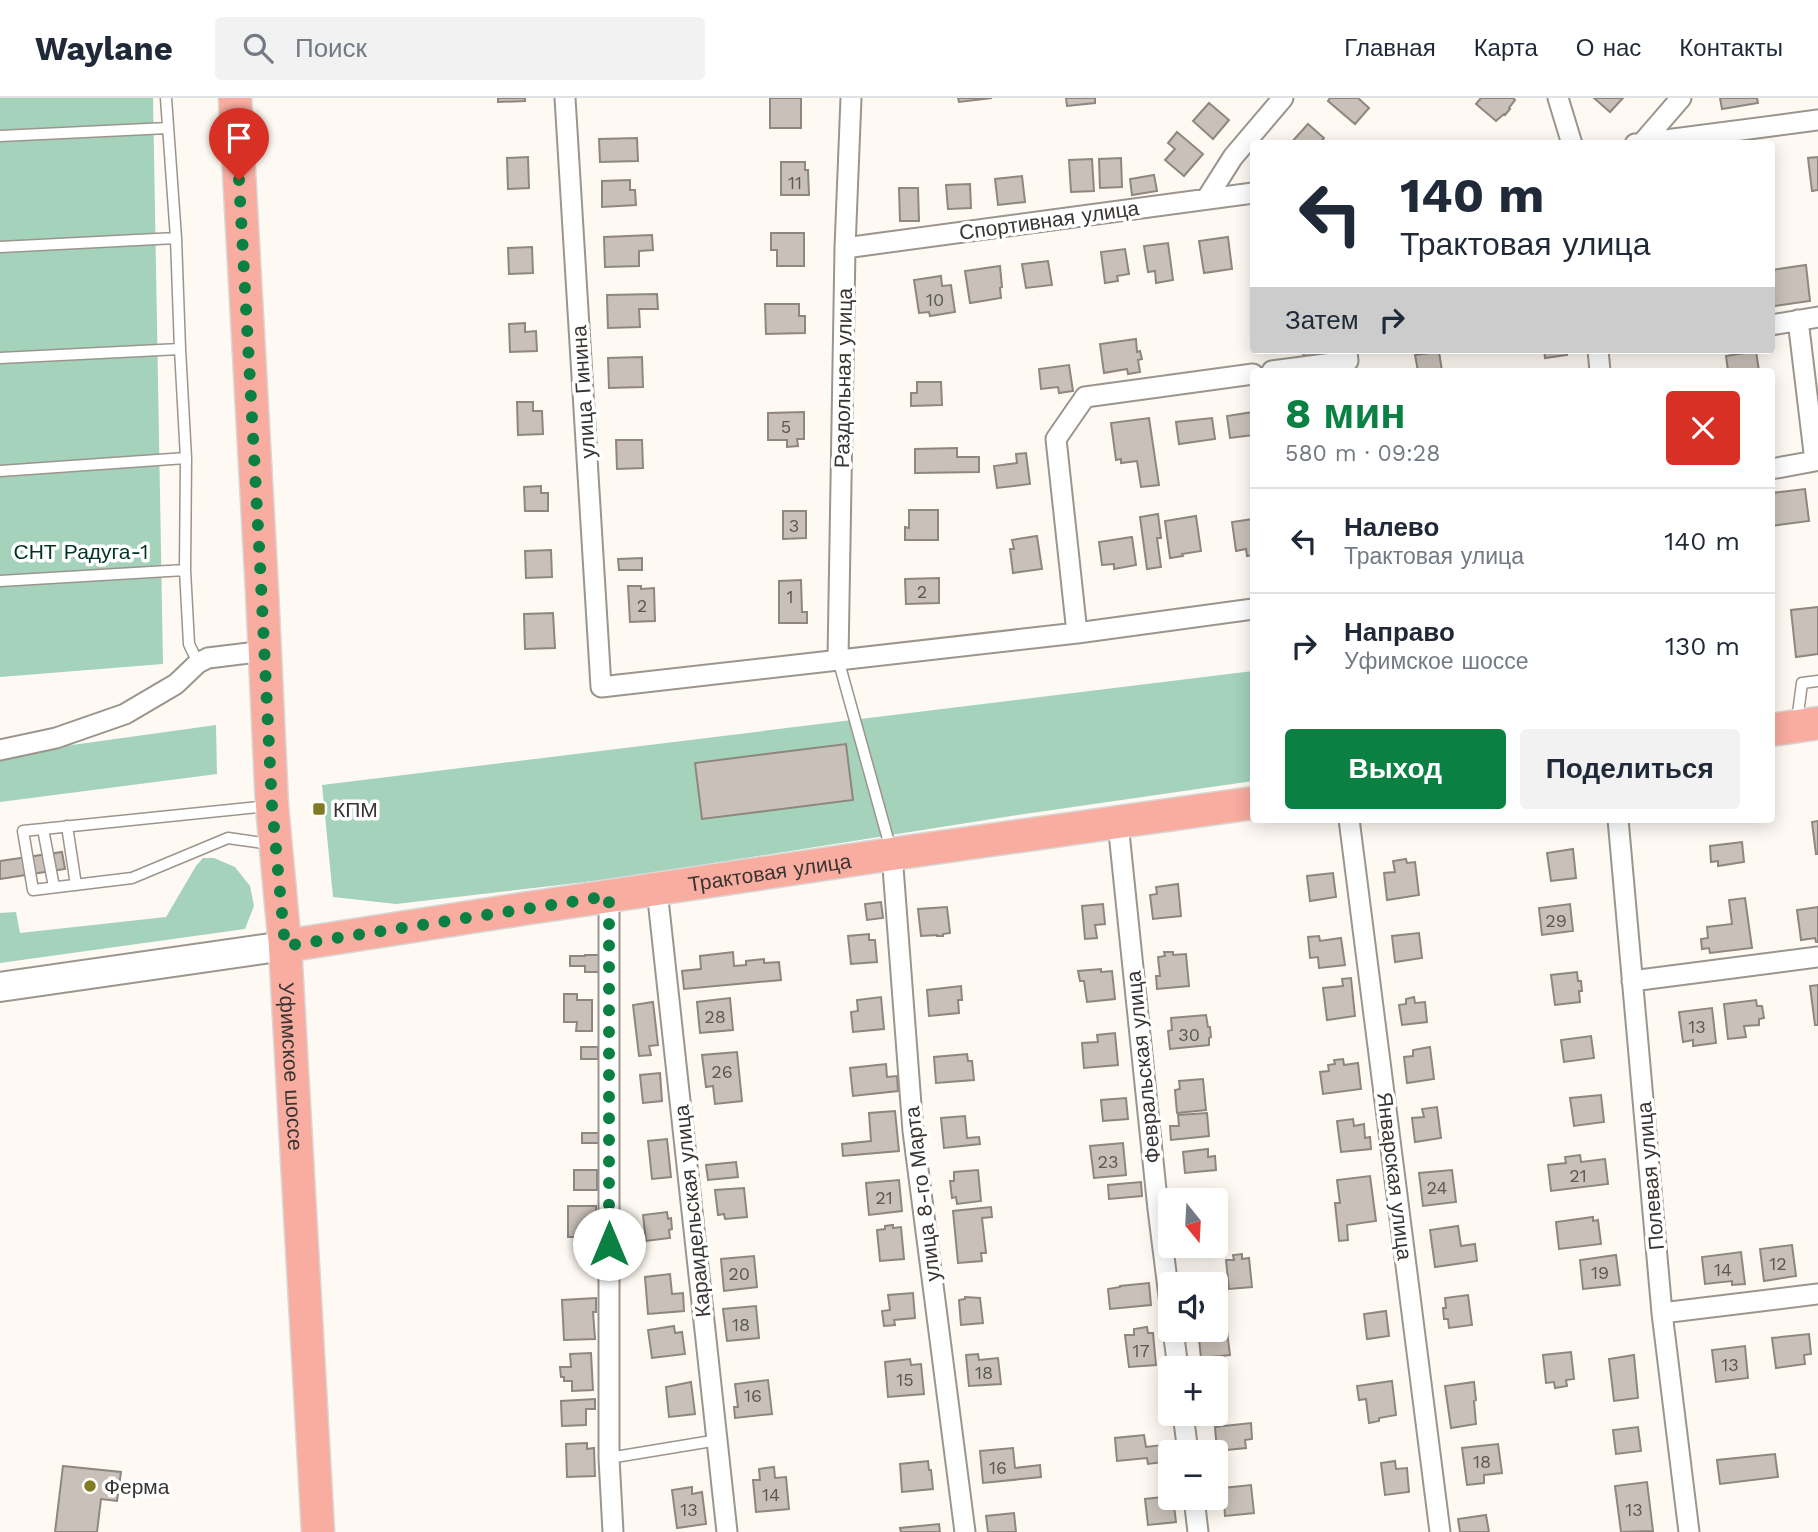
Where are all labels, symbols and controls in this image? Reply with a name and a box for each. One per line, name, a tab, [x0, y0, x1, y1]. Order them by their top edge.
search box	[215, 17, 705, 80]
text: Waylane	[35, 29, 173, 68]
icon: search	[239, 29, 277, 67]
text: Поиск	[295, 33, 367, 63]
text: Главная	[1344, 34, 1436, 62]
text: Карта	[1474, 34, 1538, 62]
text: О нас	[1576, 34, 1641, 62]
text: Контакты	[1679, 34, 1783, 62]
pin	[209, 108, 269, 180]
icon: arrive	[220, 119, 258, 157]
text: 140 m	[1400, 166, 1544, 224]
icon: left	[1285, 168, 1376, 259]
house number: 11	[788, 172, 802, 193]
street label: Спортивная улица	[957, 195, 1141, 245]
text: Трактовая улица	[1400, 225, 1650, 263]
street label: Раздольная улица	[829, 287, 857, 468]
house number: 10	[926, 289, 944, 310]
icon: right	[1373, 301, 1411, 339]
text: Затем	[1285, 305, 1359, 335]
street label: улица Гинина	[566, 324, 600, 459]
text: 8 мин	[1285, 389, 1406, 438]
button: close	[1666, 391, 1740, 465]
house number: 5	[781, 416, 791, 437]
text: 580 m · 09:28	[1285, 440, 1440, 467]
text: Налево	[1344, 512, 1439, 542]
house number: 3	[789, 515, 799, 536]
icon: left	[1285, 522, 1323, 560]
text: 140 m	[1664, 526, 1740, 556]
park label: СНТ Радуга-1	[14, 539, 148, 564]
text: Трактовая улица	[1344, 543, 1524, 570]
house number: 2	[917, 581, 927, 602]
house number: 1	[786, 586, 794, 607]
house number: 2	[637, 595, 647, 616]
text: Направо	[1344, 617, 1455, 647]
icon: right	[1285, 627, 1323, 665]
text: 130 m	[1665, 631, 1740, 661]
text: Уфимское шоссе	[1344, 648, 1528, 675]
button: Выход	[1285, 729, 1506, 809]
button: Поделиться	[1520, 729, 1740, 809]
place label: КПМ	[333, 797, 378, 822]
marker: КПМ	[311, 801, 327, 817]
street label: Трактовая улица	[686, 848, 853, 896]
house number: 29	[1545, 910, 1567, 931]
street label: Февральская улица	[1120, 969, 1166, 1165]
street label: Уфимское шоссе	[275, 981, 309, 1151]
house number: 28	[704, 1006, 726, 1027]
house number: 13	[1688, 1016, 1706, 1037]
house number: 30	[1178, 1024, 1200, 1045]
house number: 26	[711, 1061, 733, 1082]
street label: Январская улица	[1372, 1091, 1418, 1262]
street label: Полевая улица	[1631, 1100, 1669, 1251]
street label: Караидельская улица	[668, 1103, 716, 1318]
street label: улица 8-го Марта	[899, 1105, 945, 1283]
house number: 23	[1098, 1151, 1119, 1172]
house number: 21	[1569, 1165, 1587, 1186]
house number: 24	[1427, 1177, 1447, 1198]
house number: 21	[875, 1187, 893, 1208]
north arrow	[1158, 1188, 1228, 1258]
map controls	[1158, 1188, 1228, 1510]
position arrow	[572, 1207, 646, 1281]
house number: 12	[1769, 1253, 1787, 1274]
house number: 14	[1714, 1259, 1732, 1280]
house number: 19	[1591, 1262, 1609, 1283]
house number: 20	[728, 1263, 750, 1284]
button: sound	[1158, 1272, 1228, 1342]
house number: 18	[732, 1314, 750, 1335]
house number: 17	[1132, 1340, 1150, 1361]
house number: 13	[1721, 1354, 1739, 1375]
button: +	[1158, 1356, 1228, 1426]
house number: 18	[975, 1362, 993, 1383]
house number: 15	[896, 1369, 914, 1390]
house number: 16	[744, 1385, 762, 1406]
button: −	[1158, 1440, 1228, 1510]
house number: 18	[1473, 1451, 1491, 1472]
house number: 16	[989, 1457, 1007, 1478]
place label: Ферма	[104, 1474, 170, 1499]
marker: Ферма	[82, 1478, 98, 1494]
house number: 14	[762, 1484, 780, 1505]
house number: 13	[680, 1499, 698, 1520]
house number: 13	[1625, 1499, 1643, 1520]

